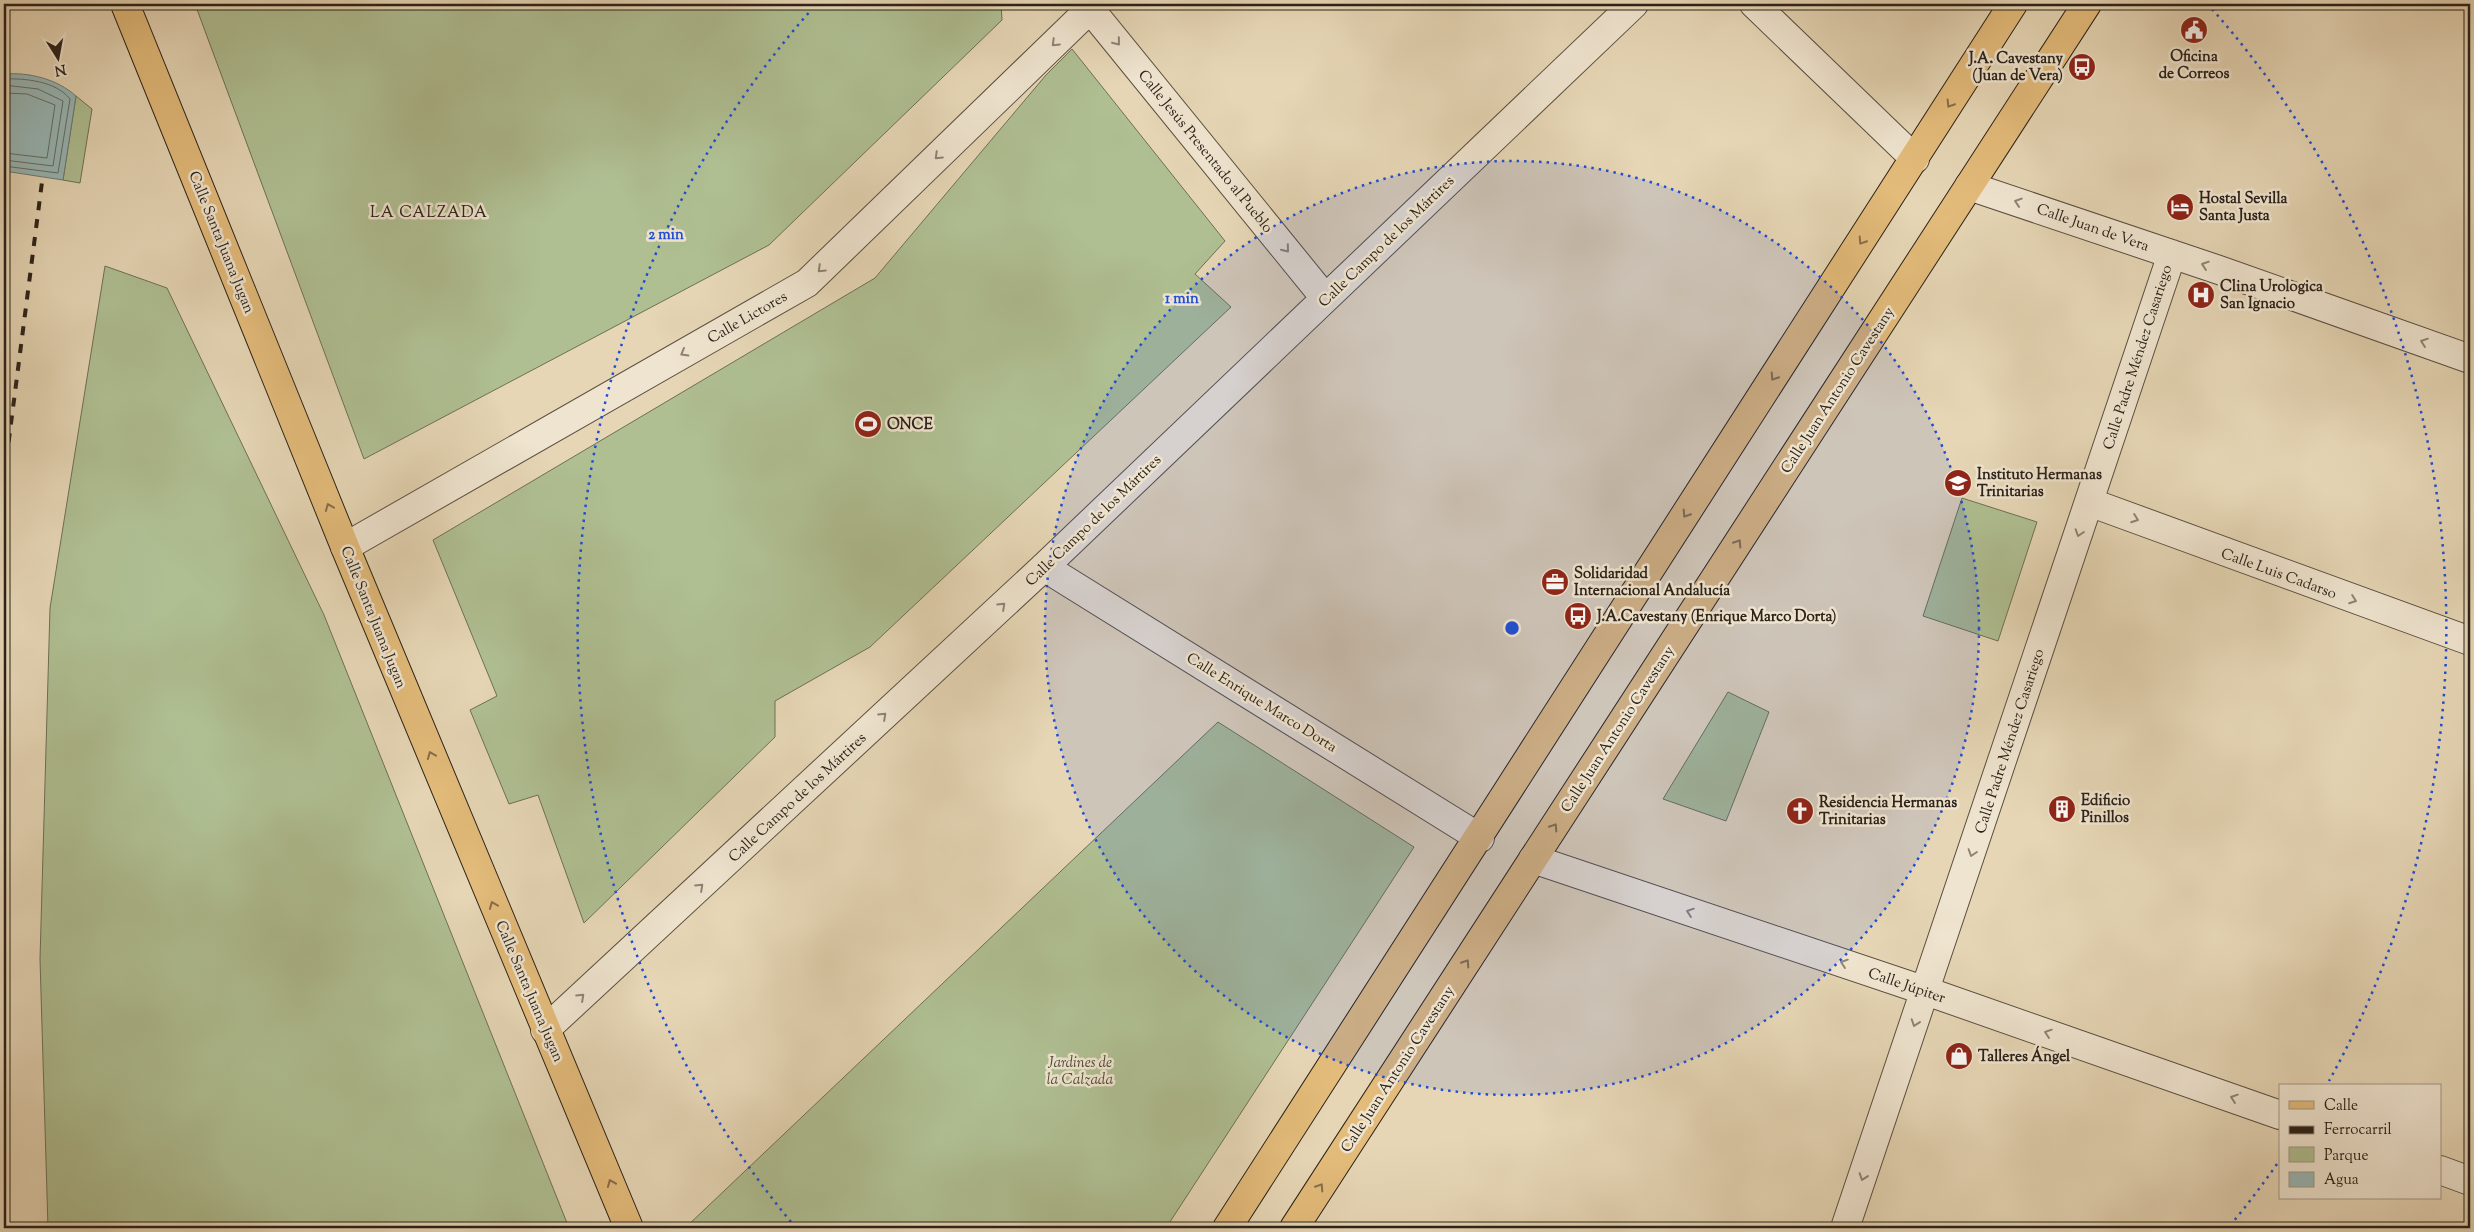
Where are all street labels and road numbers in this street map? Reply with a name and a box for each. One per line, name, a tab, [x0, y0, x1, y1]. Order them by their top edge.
street label: Calle Jesús Presentado al Pueblo	[1132, 66, 1277, 238]
street label: Calle Santa Juana Jugan	[182, 168, 259, 317]
street label: Calle Campo de los Mártires	[1314, 171, 1460, 313]
street label: Calle Juan de Vera	[2033, 199, 2152, 258]
street label: Calle Padre Méndez Casariego	[2099, 262, 2178, 453]
street label: Calle Lictores	[704, 287, 792, 350]
street label: Calle Juan Antonio Cavestany	[1776, 303, 1900, 478]
street label: Calle Campo de los Mártires	[1021, 450, 1167, 592]
street label: Calle Santa Juana Jugan	[334, 543, 411, 692]
street label: Calle Luis Cadarso	[2218, 544, 2339, 605]
street label: Calle Juan Antonio Cavestany	[1556, 642, 1680, 817]
street label: Calle Padre Méndez Casariego	[1971, 646, 2050, 837]
street label: Calle Enrique Marco Dorta	[1182, 648, 1341, 758]
street label: Calle Campo de los Mártires	[724, 728, 872, 868]
street label: Calle Santa Juana Jugan	[489, 918, 568, 1066]
street label: Calle Júpiter	[1865, 963, 1948, 1010]
street label: Calle Juan Antonio Cavestany	[1336, 982, 1460, 1157]

